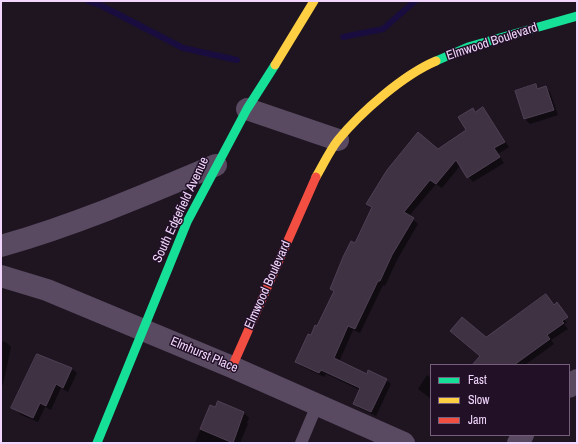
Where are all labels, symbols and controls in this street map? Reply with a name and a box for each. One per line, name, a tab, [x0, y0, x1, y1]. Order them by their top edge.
street label: Elmwood Boulevard	[445, 20, 539, 64]
street label: South Edgefield Avenue	[150, 155, 212, 265]
street label: Elmwood Boulevard	[242, 239, 294, 331]
street label: Elmhurst Place	[168, 334, 240, 376]
legend	[430, 364, 570, 436]
text: Fast	[468, 372, 487, 388]
text: Slow	[468, 392, 489, 408]
text: Jam	[468, 412, 487, 428]

